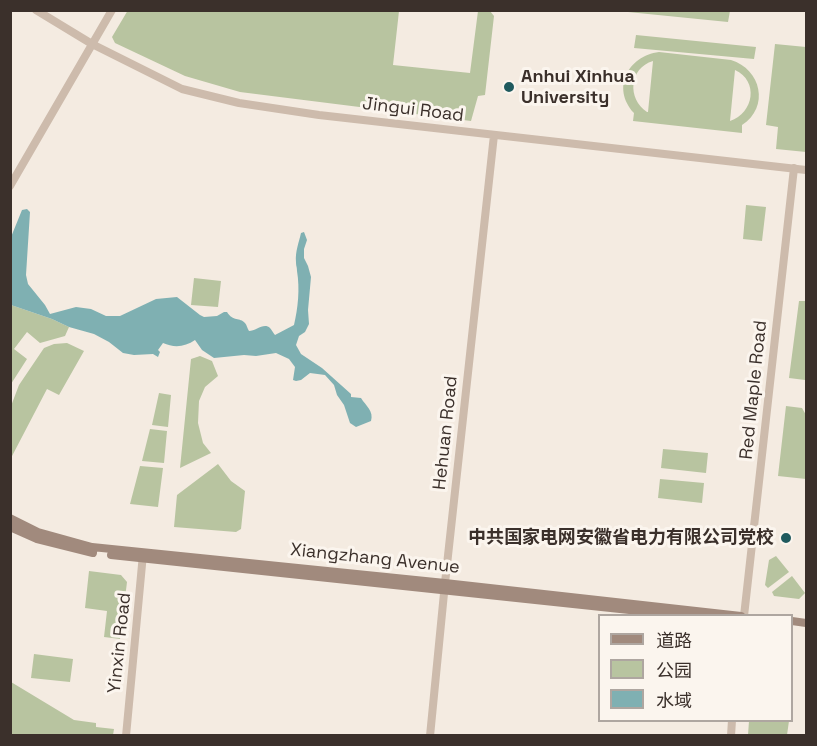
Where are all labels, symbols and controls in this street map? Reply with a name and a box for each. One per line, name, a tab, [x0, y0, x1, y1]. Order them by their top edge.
place label: Anhui Xinhua University	[521, 66, 635, 109]
marker: Anhui Xinhua University	[502, 80, 516, 94]
street label: Jingui Road	[361, 93, 465, 127]
street label: Red Maple Road	[736, 319, 772, 461]
street label: Hehuan Road	[429, 375, 463, 491]
place label: 中共国家电网安徽省电力有限公司党校	[468, 527, 774, 549]
marker: 中共国家电网安徽省电力有限公司党校	[779, 531, 793, 545]
street label: Xiangzhang Avenue	[289, 539, 461, 579]
street label: Yinxin Road	[104, 591, 136, 695]
legend	[598, 614, 793, 722]
text: 道路	[656, 629, 692, 652]
text: 公园	[656, 659, 692, 682]
text: 水域	[656, 689, 692, 712]

